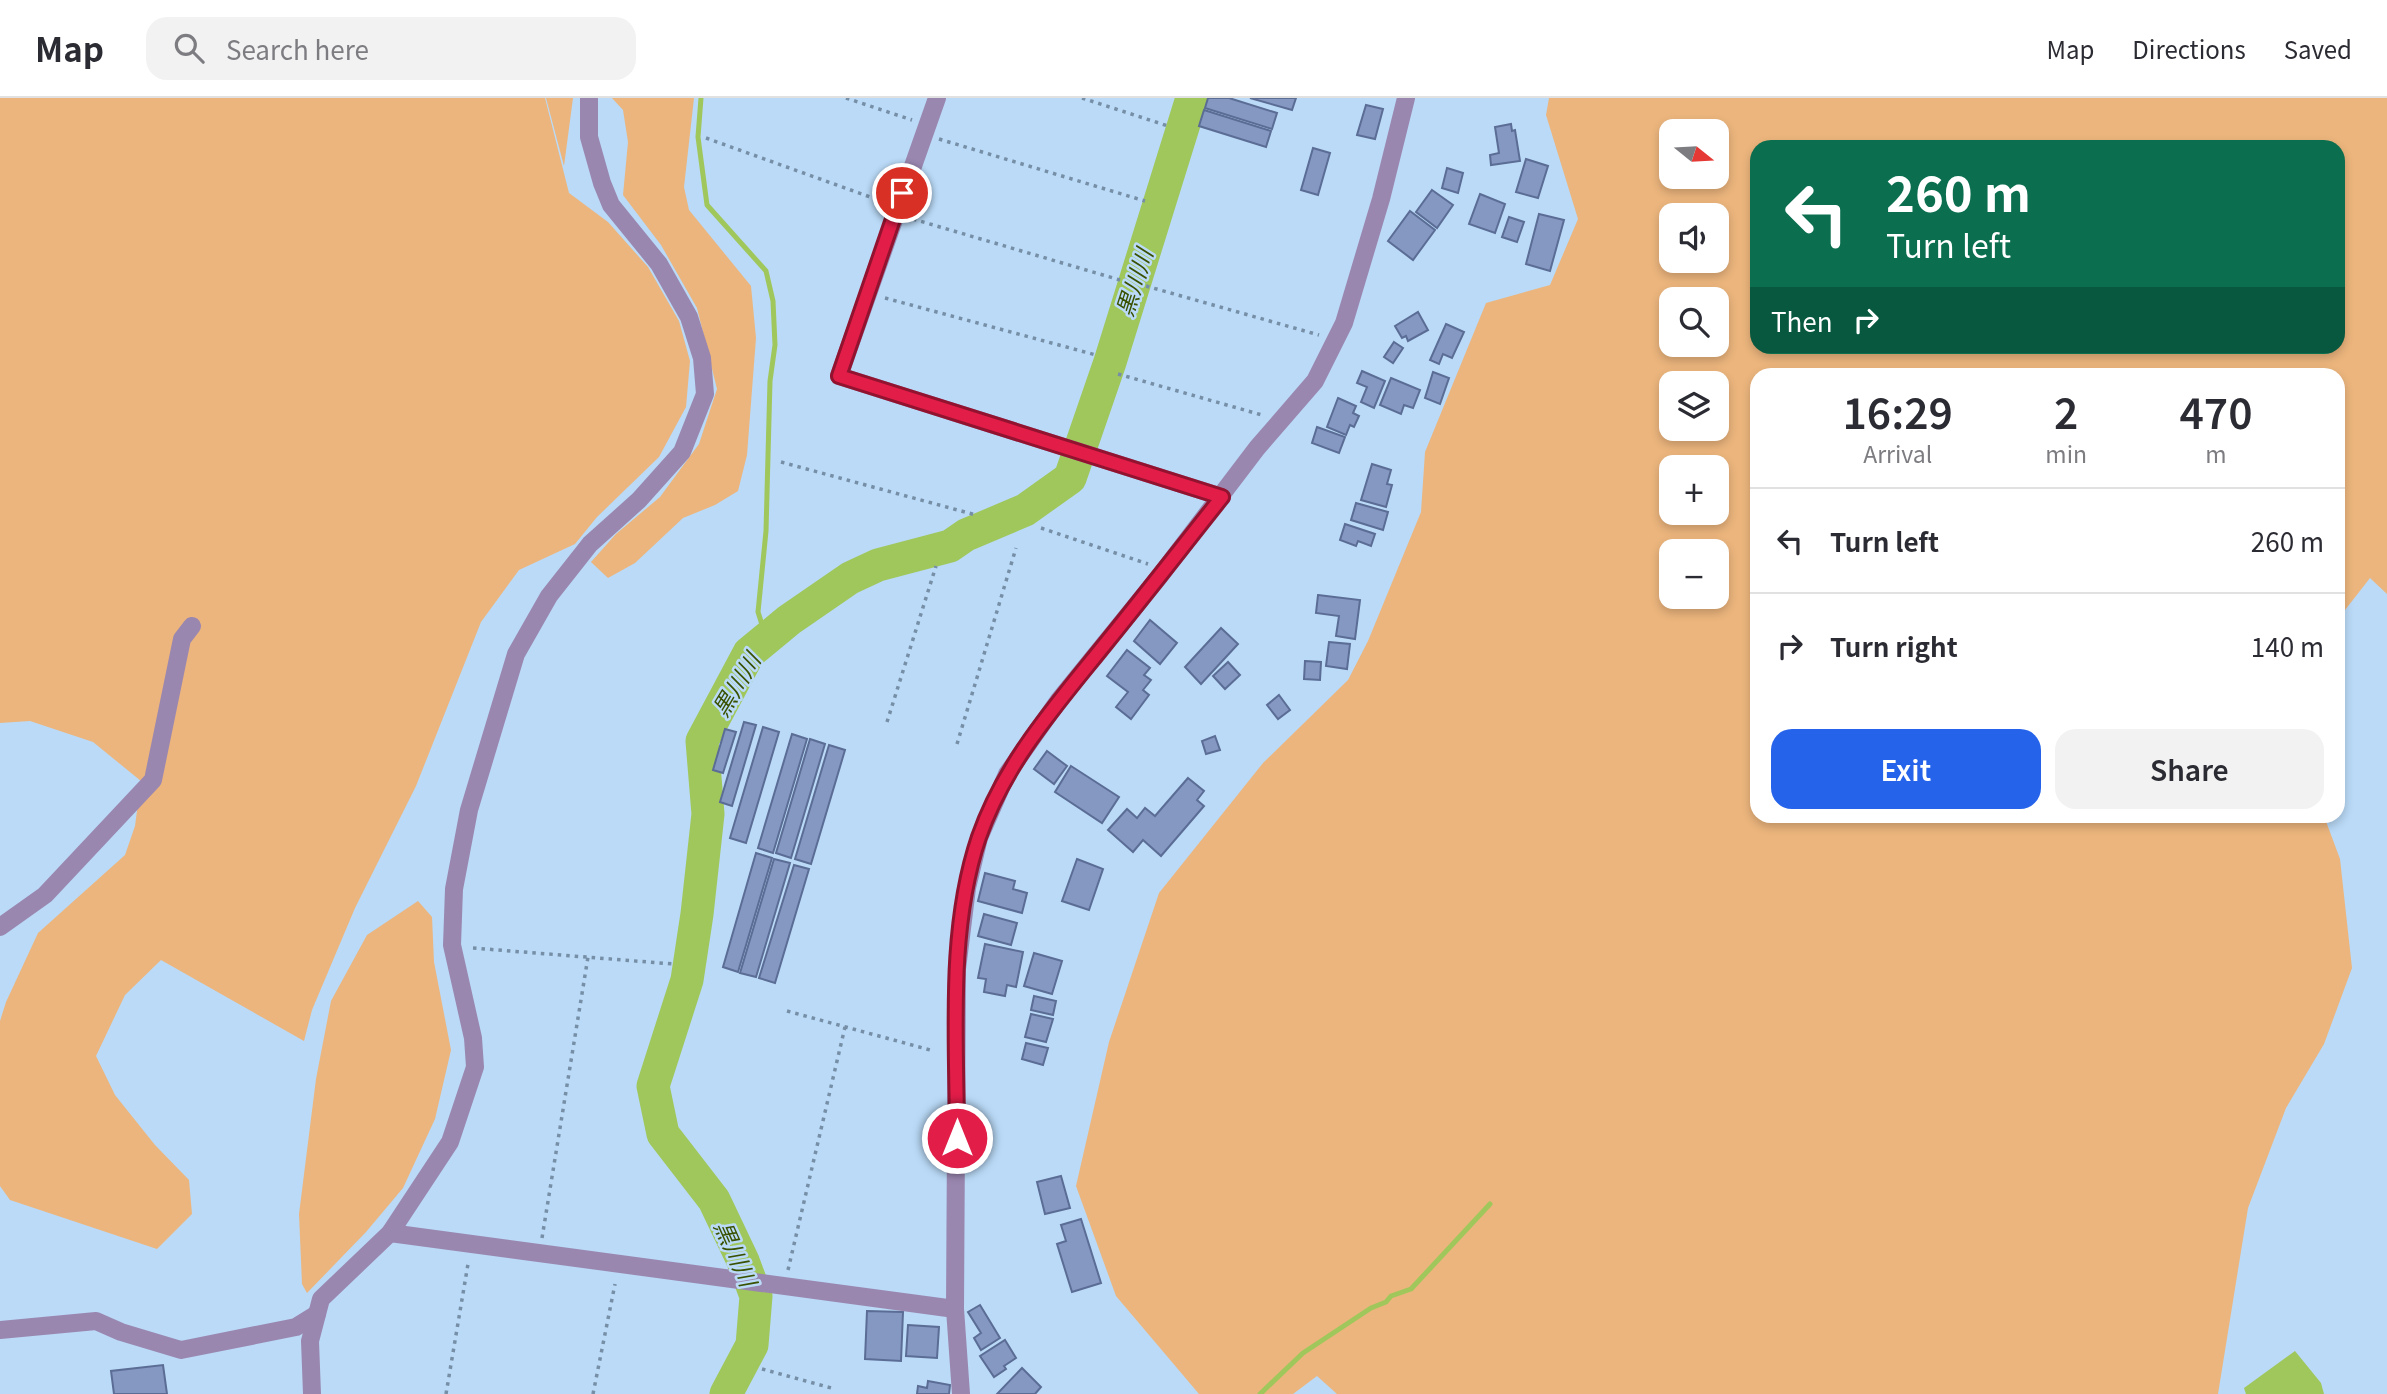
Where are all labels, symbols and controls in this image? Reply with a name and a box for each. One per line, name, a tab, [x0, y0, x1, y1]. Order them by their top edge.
search box	[146, 17, 636, 80]
text: Map	[35, 24, 104, 72]
icon: search	[170, 29, 208, 67]
text: Search here	[226, 30, 369, 67]
text: Map	[2046, 31, 2094, 66]
text: Directions	[2132, 31, 2246, 66]
text: Saved	[2284, 31, 2352, 66]
north arrow	[1659, 119, 1729, 189]
map controls	[1659, 119, 1729, 609]
text: 260 m	[1886, 155, 2031, 226]
pin	[872, 163, 932, 223]
icon: left	[1771, 168, 1862, 259]
icon: arrive	[883, 174, 921, 212]
button: sound	[1659, 203, 1729, 273]
text: Turn left	[1886, 221, 2011, 267]
water label: 黒川川	[1106, 241, 1161, 320]
button: search	[1659, 287, 1729, 357]
icon: right	[1847, 301, 1885, 339]
text: Then	[1771, 302, 1833, 339]
button: layers	[1659, 371, 1729, 441]
text: 16:29	[1842, 380, 1953, 441]
text: 2	[2054, 380, 2078, 441]
text: 470	[2179, 380, 2253, 441]
text: Arrival	[1863, 436, 1932, 470]
text: min	[2045, 436, 2087, 470]
text: m	[2205, 436, 2227, 470]
button: +	[1659, 455, 1729, 525]
icon: left	[1771, 522, 1809, 560]
text: Turn left	[1830, 522, 1939, 559]
text: 260 m	[2251, 522, 2324, 559]
button: −	[1659, 539, 1729, 609]
icon: right	[1771, 627, 1809, 665]
text: Turn right	[1830, 627, 1958, 664]
text: 140 m	[2251, 627, 2324, 664]
water label: 黒川川	[703, 643, 769, 722]
button: Exit	[1771, 729, 2041, 809]
button: Share	[2055, 729, 2324, 809]
position arrow	[920, 1101, 994, 1175]
water label: 黒川川	[707, 1215, 768, 1294]

